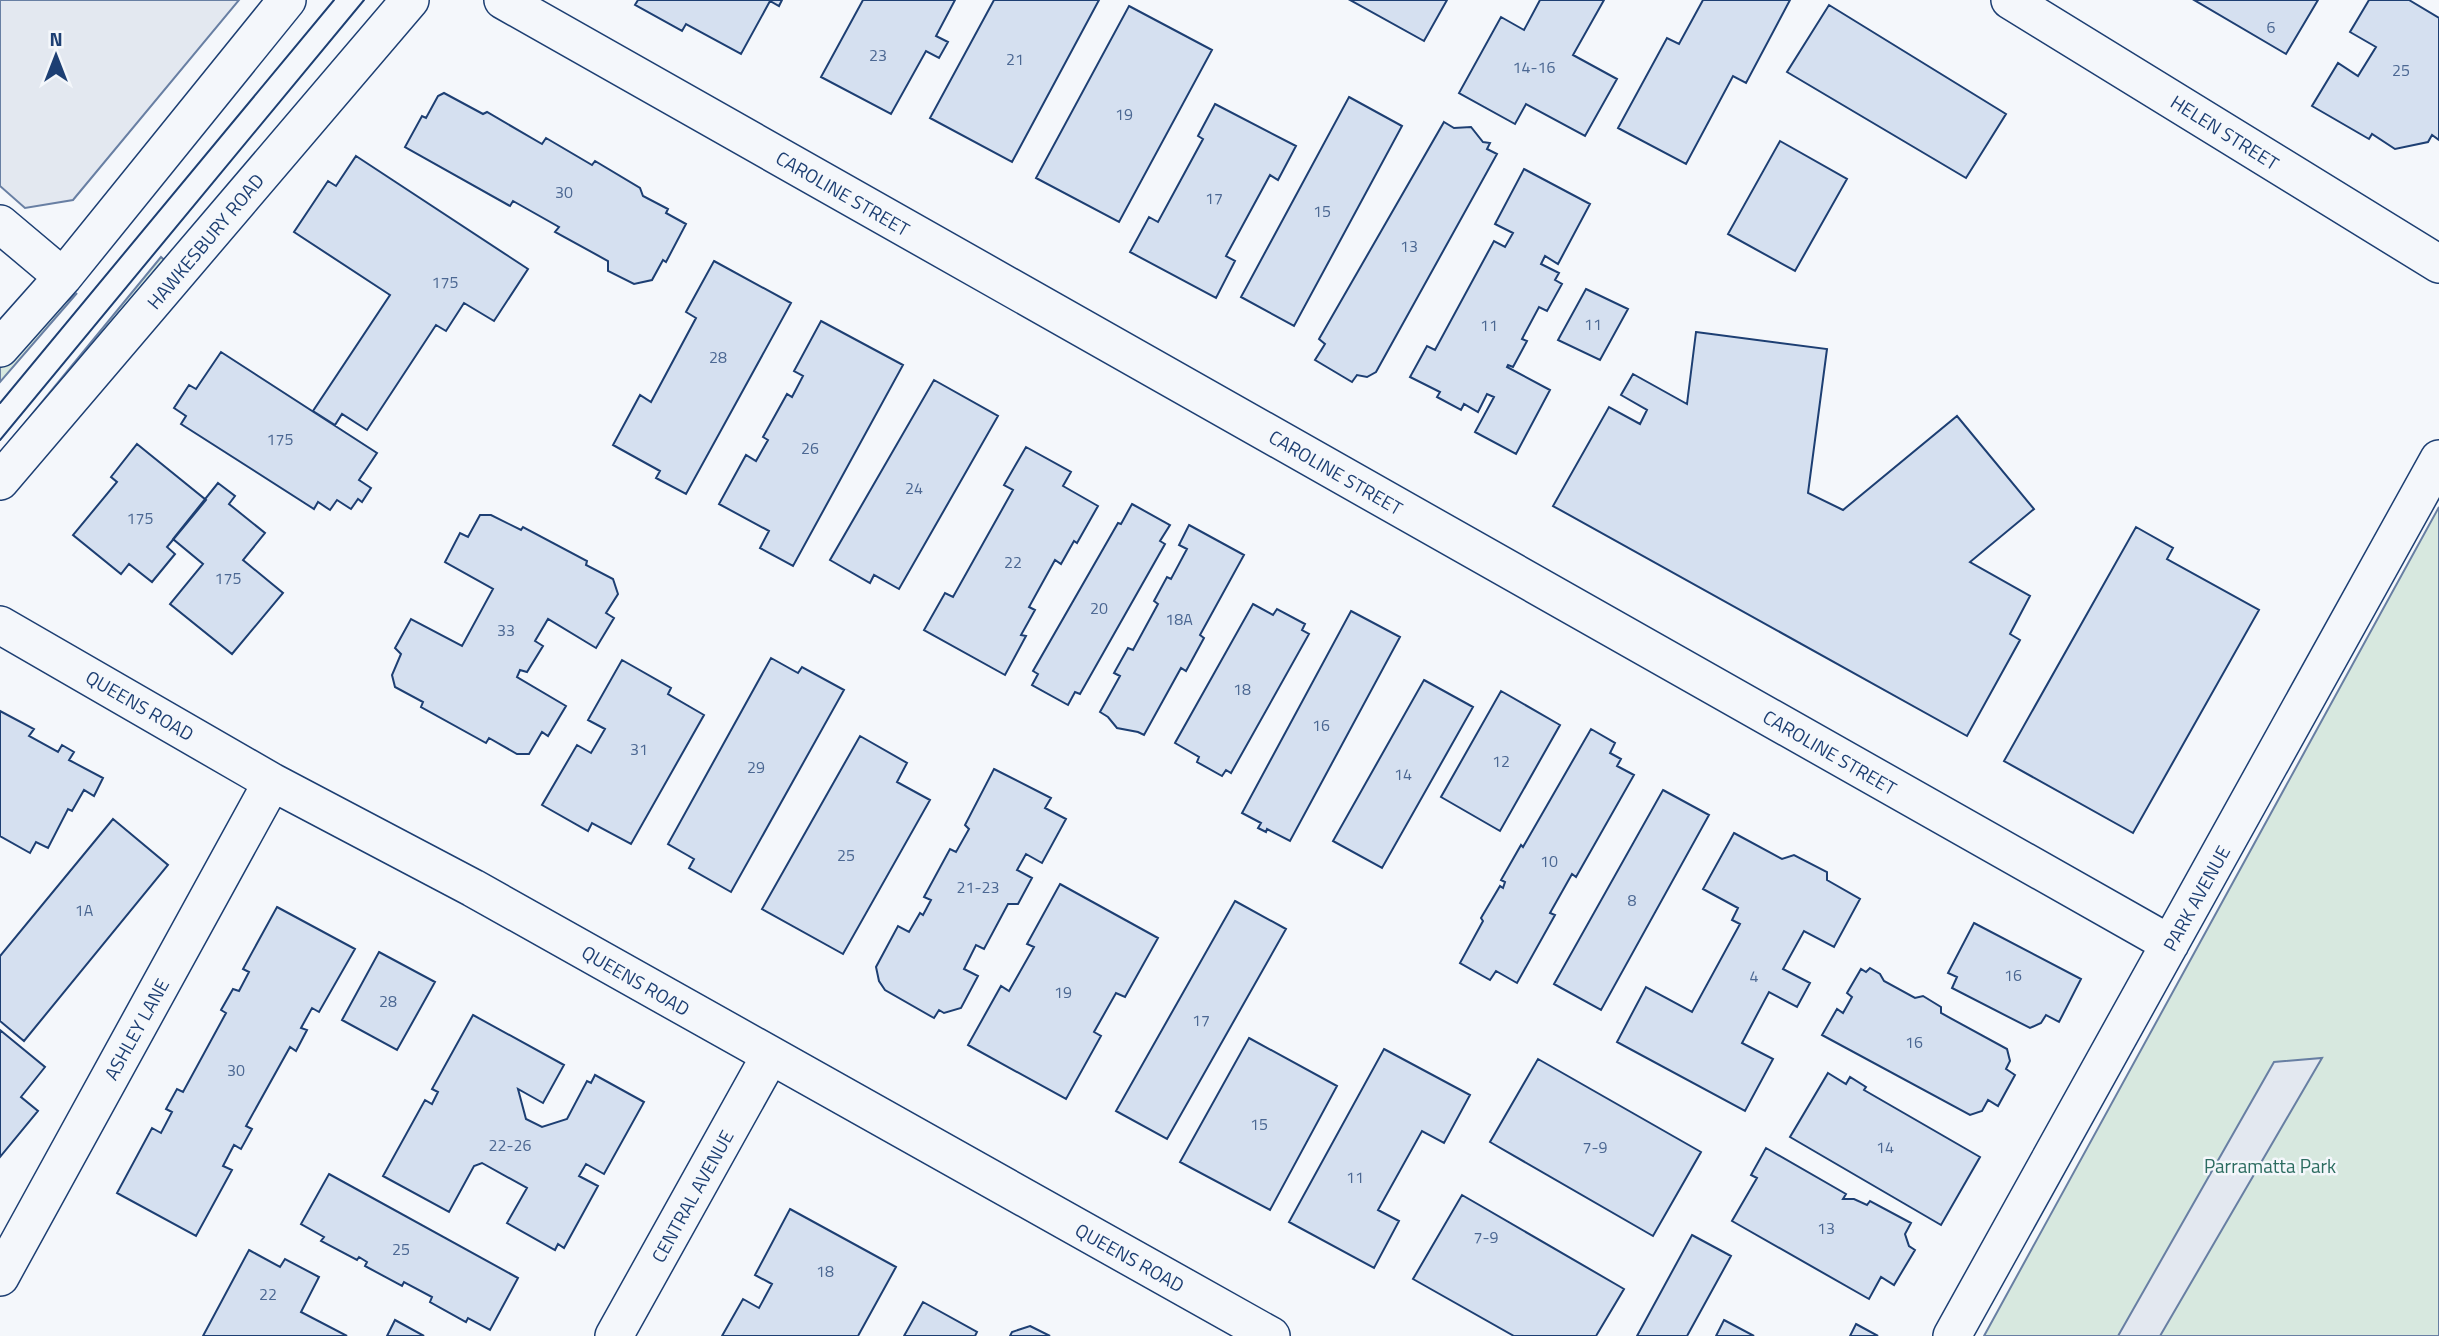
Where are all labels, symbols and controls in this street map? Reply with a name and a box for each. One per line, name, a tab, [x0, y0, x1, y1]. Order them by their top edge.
house number: 6	[2267, 15, 2276, 39]
north arrow	[21, 21, 91, 91]
text: N	[49, 24, 63, 53]
house number: 23	[869, 43, 887, 67]
house number: 21	[1006, 47, 1024, 71]
house number: 14-16	[1513, 55, 1555, 79]
house number: 25	[2392, 58, 2410, 82]
street label: HELEN STREET	[2165, 87, 2285, 177]
house number: 19	[1115, 102, 1133, 126]
street label: CAROLINE STREET	[771, 143, 915, 243]
street label: HAWKESBURY ROAD	[139, 167, 271, 315]
house number: 30	[555, 180, 573, 204]
house number: 17	[1205, 186, 1223, 210]
house number: 15	[1313, 199, 1331, 223]
house number: 13	[1400, 234, 1418, 258]
house number: 175	[432, 270, 458, 294]
house number: 11	[1584, 312, 1602, 336]
house number: 11	[1480, 313, 1498, 337]
house number: 28	[709, 345, 727, 369]
street label: CAROLINE STREET	[1264, 422, 1408, 522]
house number: 175	[267, 427, 293, 451]
house number: 26	[801, 436, 819, 460]
house number: 24	[905, 476, 923, 500]
house number: 175	[127, 506, 153, 530]
house number: 22	[1004, 550, 1022, 574]
house number: 175	[215, 566, 241, 590]
house number: 20	[1090, 596, 1108, 620]
house number: 18A	[1165, 607, 1193, 631]
house number: 33	[497, 618, 515, 642]
street label: QUEENS ROAD	[80, 662, 200, 748]
house number: 18	[1233, 677, 1251, 701]
street label: CAROLINE STREET	[1758, 702, 1902, 802]
house number: 16	[1312, 713, 1330, 737]
house number: 31	[630, 737, 648, 761]
house number: 12	[1492, 749, 1510, 773]
house number: 29	[747, 755, 765, 779]
house number: 14	[1394, 762, 1412, 786]
street label: PARK AVENUE	[2155, 840, 2237, 956]
house number: 25	[837, 843, 855, 867]
house number: 10	[1540, 849, 1558, 873]
house number: 21-23	[957, 875, 999, 899]
house number: 8	[1628, 888, 1637, 912]
house number: 1A	[75, 898, 94, 922]
street label: QUEENS ROAD	[576, 937, 696, 1023]
house number: 16	[2004, 963, 2022, 987]
house number: 4	[1750, 964, 1759, 988]
street label: ASHLEY LANE	[96, 973, 176, 1085]
house number: 19	[1054, 980, 1072, 1004]
house number: 28	[379, 989, 397, 1013]
house number: 17	[1192, 1008, 1210, 1032]
house number: 16	[1905, 1030, 1923, 1054]
house number: 30	[227, 1058, 245, 1082]
house number: 15	[1250, 1112, 1268, 1136]
street label: CENTRAL AVENUE	[643, 1124, 741, 1268]
house number: 22-26	[489, 1133, 531, 1157]
house number: 7-9	[1583, 1135, 1607, 1159]
house number: 14	[1876, 1135, 1894, 1159]
park label: Parramatta Park	[2204, 1151, 2336, 1180]
house number: 11	[1346, 1165, 1364, 1189]
street label: QUEENS ROAD	[1070, 1215, 1190, 1299]
house number: 13	[1817, 1216, 1835, 1240]
house number: 7-9	[1474, 1225, 1498, 1249]
house number: 25	[392, 1237, 410, 1261]
house number: 18	[816, 1259, 834, 1283]
house number: 22	[259, 1282, 277, 1306]

